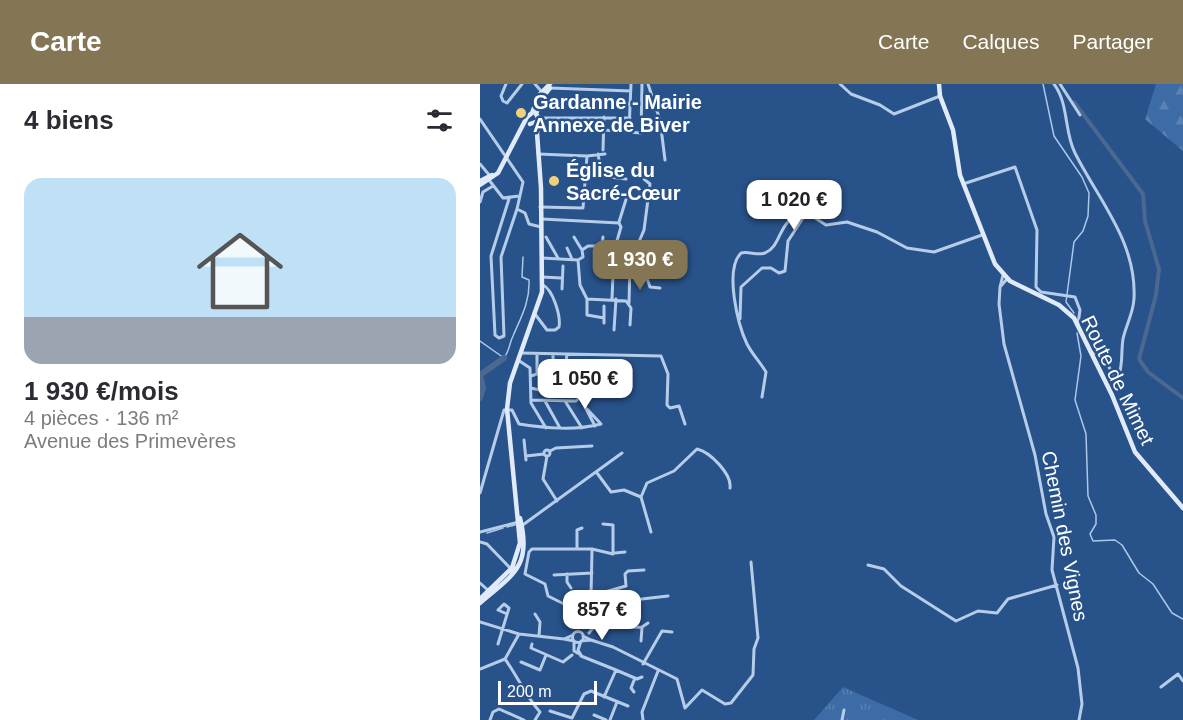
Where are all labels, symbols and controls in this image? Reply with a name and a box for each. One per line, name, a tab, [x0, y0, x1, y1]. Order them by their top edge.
text: Carte	[30, 26, 102, 57]
text: Carte	[878, 30, 929, 53]
text: Calques	[962, 30, 1039, 53]
text: Partager	[1072, 30, 1153, 53]
place label: Gardanne - Mairie Annexe de Biver	[533, 91, 702, 136]
icon: filters	[423, 104, 456, 137]
text: 4 biens	[24, 105, 114, 135]
marker: Gardanne - Mairie Annexe de Biver	[514, 106, 528, 120]
place label: Église du Sacré-Cœur	[566, 159, 681, 204]
marker: Église du Sacré-Cœur	[547, 174, 561, 188]
pin: 1 020 €	[739, 180, 849, 231]
text: 1 020 €	[761, 188, 827, 210]
icon: home	[186, 217, 294, 325]
pin: 1 930 €	[585, 240, 695, 291]
text: 1 930 €	[607, 248, 673, 270]
street label: Route de Mimet	[1077, 312, 1159, 449]
pin: 1 050 €	[530, 359, 640, 410]
text: 1 050 €	[552, 367, 618, 389]
text: 1 930 €/mois	[24, 376, 179, 406]
text: 4 pièces · 136 m²	[24, 407, 179, 429]
text: Avenue des Primevères	[24, 430, 236, 452]
street label: Chemin des Vignes	[1038, 449, 1092, 623]
pin: 857 €	[560, 590, 644, 641]
text: 857 €	[577, 598, 627, 620]
scale bar	[498, 678, 597, 706]
text: 200 m	[507, 683, 551, 700]

